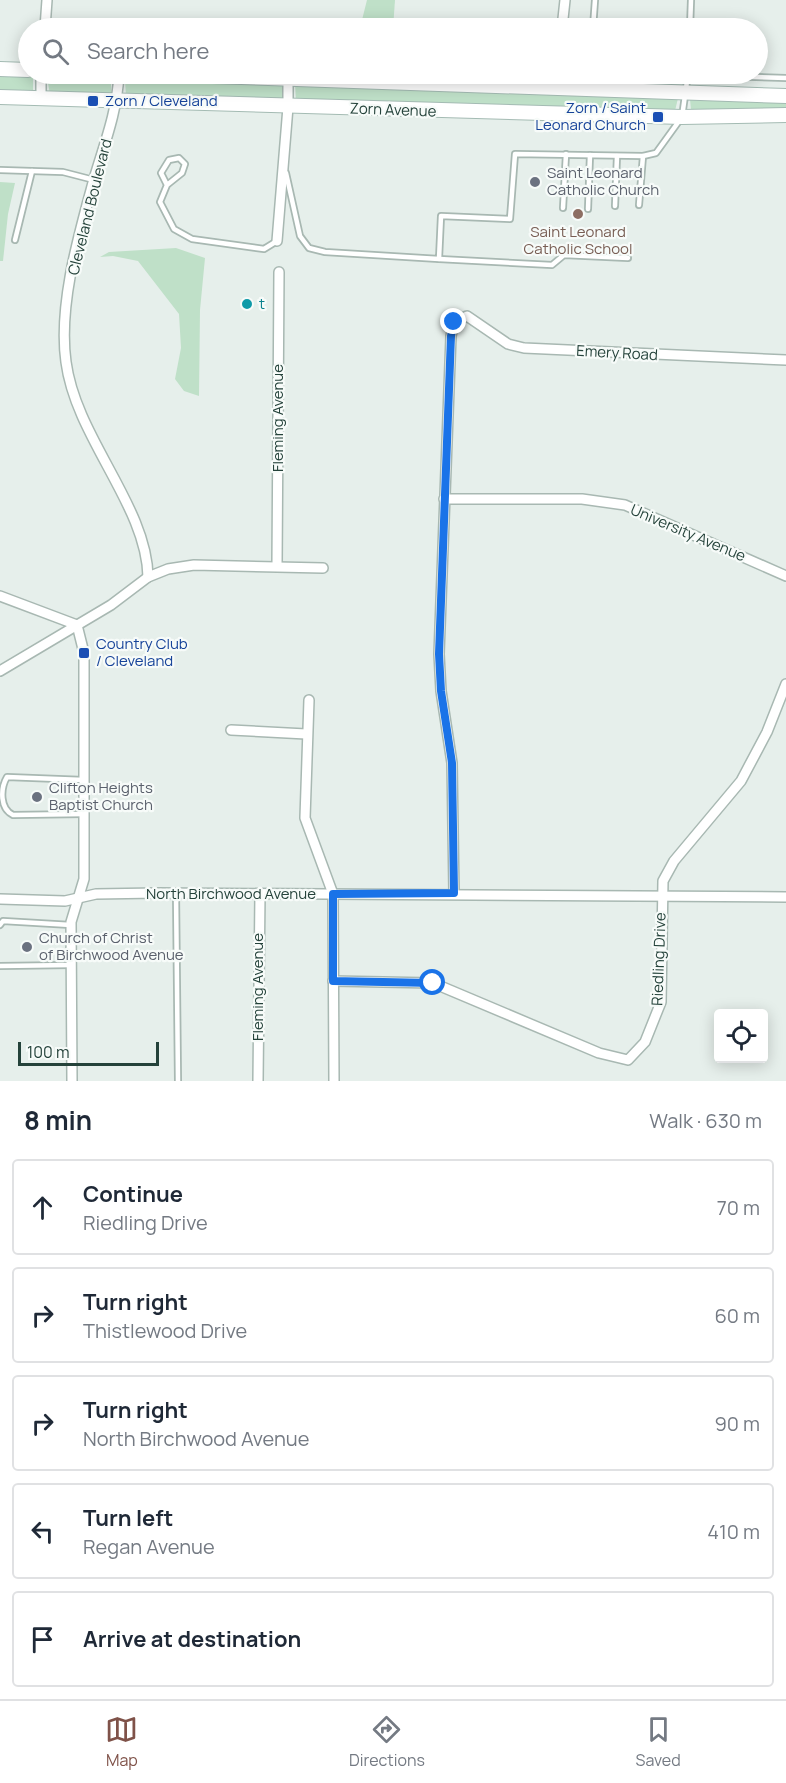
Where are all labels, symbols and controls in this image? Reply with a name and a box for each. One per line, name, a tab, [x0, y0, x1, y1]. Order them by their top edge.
search box	[18, 18, 768, 84]
icon: search	[39, 35, 72, 68]
text: Search here	[87, 36, 209, 66]
place label: Zorn / Cleveland	[105, 90, 218, 111]
marker: Zorn / Cleveland	[86, 94, 100, 108]
street label: Zorn Avenue	[349, 97, 437, 122]
place label: Zorn / Saint Leonard Church	[535, 97, 646, 135]
marker: Zorn / Saint Leonard Church	[651, 110, 665, 124]
street label: Cleveland Boulevard	[62, 136, 117, 277]
place label: Saint Leonard Catholic Church	[547, 162, 659, 200]
marker: Saint Leonard Catholic Church	[528, 175, 542, 189]
marker: Saint Leonard Catholic School	[571, 207, 585, 221]
place label: Saint Leonard Catholic School	[524, 221, 632, 259]
place label: t	[259, 293, 265, 314]
marker: t	[240, 297, 254, 311]
route end	[440, 308, 466, 334]
street label: Emery Road	[576, 340, 658, 365]
street label: Fleming Avenue	[267, 364, 288, 472]
street label: University Avenue	[627, 499, 749, 566]
place label: Country Club / Cleveland	[96, 633, 188, 671]
marker: Country Club / Cleveland	[77, 646, 91, 660]
place label: Clifton Heights Baptist Church	[49, 777, 153, 815]
marker: Clifton Heights Baptist Church	[30, 790, 44, 804]
street label: North Birchwood Avenue	[146, 883, 316, 904]
street label: Riedling Drive	[646, 912, 671, 1006]
place label: Church of Christ of Birchwood Avenue	[39, 927, 184, 965]
street label: Fleming Avenue	[247, 933, 268, 1041]
marker: Church of Christ of Birchwood Avenue	[20, 940, 34, 954]
route start	[419, 969, 445, 995]
map controls	[714, 1009, 768, 1063]
button: locate	[714, 1009, 768, 1063]
scale bar	[18, 1039, 159, 1066]
text: 100 m	[27, 1041, 70, 1063]
text: 8 min	[24, 1102, 92, 1138]
text: Walk · 630 m	[649, 1107, 762, 1134]
text: Continue	[83, 1179, 183, 1209]
icon: ahead	[26, 1191, 59, 1224]
text: 70 m	[717, 1194, 760, 1221]
text: Riedling Drive	[83, 1209, 208, 1236]
text: Turn right	[83, 1287, 188, 1317]
icon: right	[26, 1299, 59, 1332]
text: 60 m	[714, 1302, 760, 1329]
text: Thistlewood Drive	[83, 1317, 247, 1344]
text: Turn right	[83, 1395, 188, 1425]
icon: right	[26, 1407, 59, 1440]
text: 90 m	[714, 1410, 760, 1437]
text: North Birchwood Avenue	[83, 1425, 309, 1452]
text: Turn left	[83, 1503, 173, 1533]
icon: left	[26, 1515, 59, 1548]
text: 410 m	[707, 1518, 760, 1545]
text: Regan Avenue	[83, 1533, 215, 1560]
icon: arrive	[26, 1623, 59, 1656]
text: Arrive at destination	[83, 1624, 301, 1654]
tab: Map	[105, 1713, 138, 1771]
tab: Directions	[349, 1713, 425, 1771]
tab: Saved	[636, 1713, 681, 1771]

